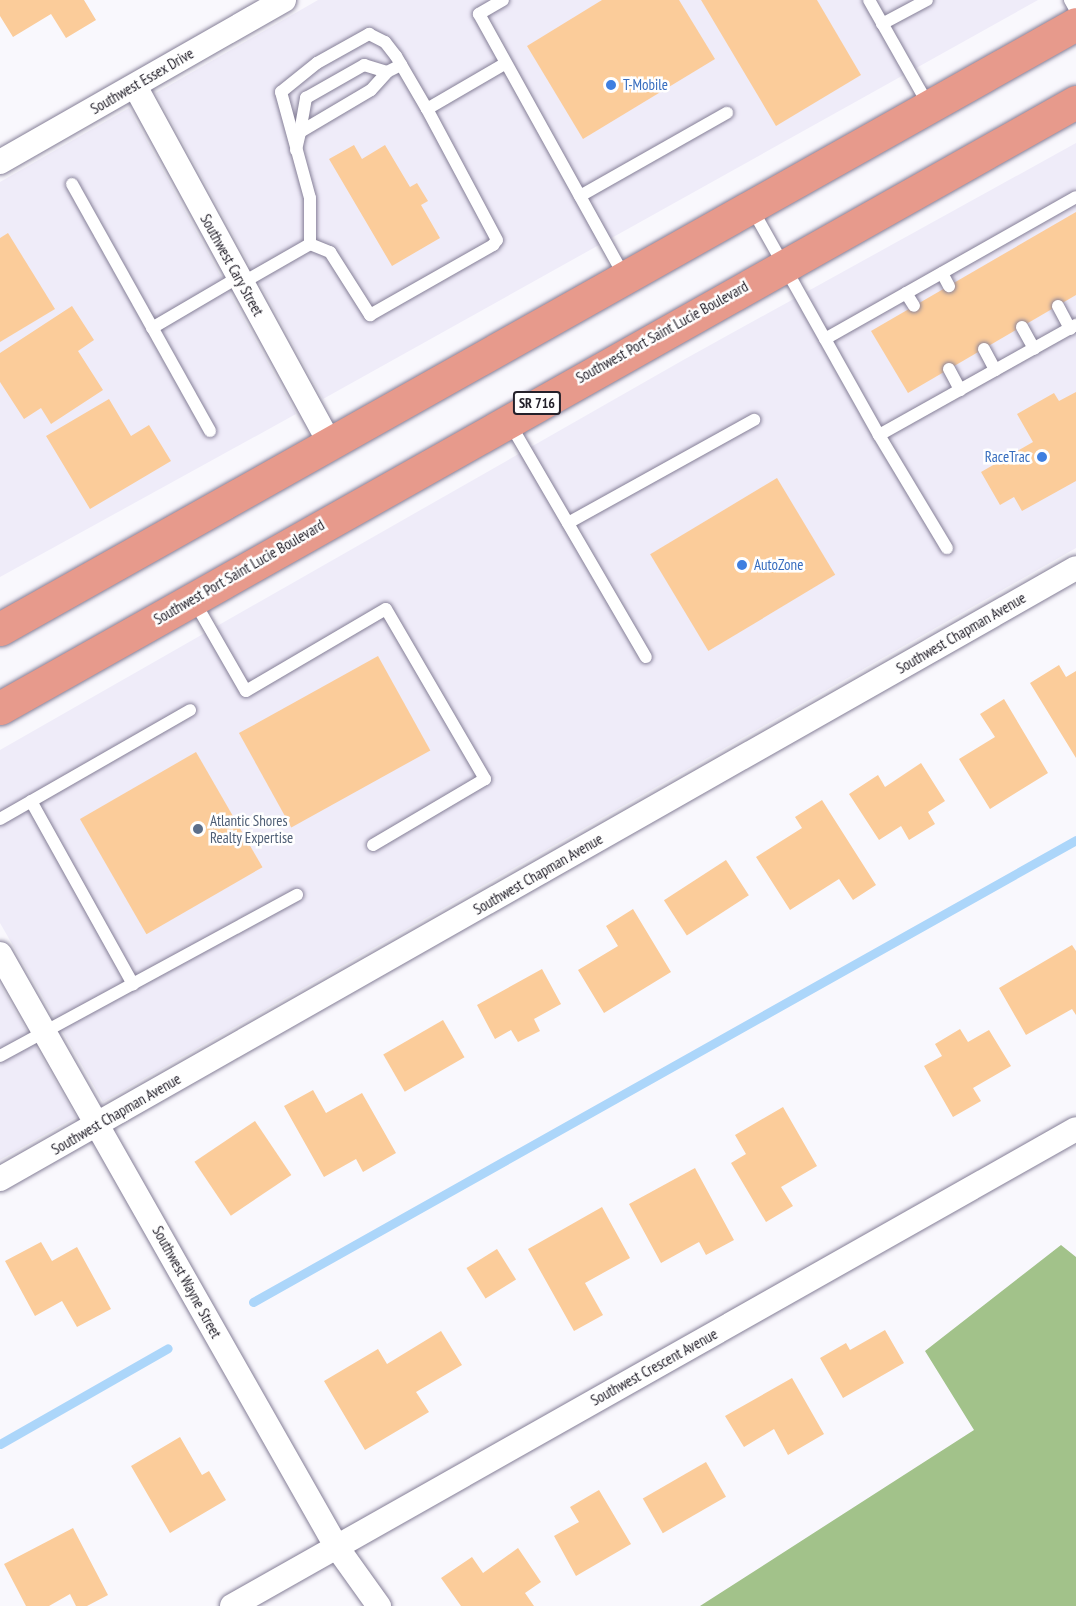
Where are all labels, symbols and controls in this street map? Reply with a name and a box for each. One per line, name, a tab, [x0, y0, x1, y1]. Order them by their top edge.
street label: Southwest Essex Drive	[87, 44, 197, 118]
place label: T-Mobile	[623, 76, 668, 94]
marker: T-Mobile	[604, 78, 618, 92]
street label: Southwest Cary Street	[196, 211, 268, 319]
street label: Southwest Port Saint Lucie Boulevard	[573, 277, 751, 387]
road number: SR 716	[512, 392, 562, 414]
place label: RaceTrac	[985, 448, 1030, 466]
marker: RaceTrac	[1035, 450, 1049, 464]
street label: Southwest Port Saint Lucie Boulevard	[151, 516, 327, 628]
place label: AutoZone	[754, 556, 803, 574]
marker: AutoZone	[735, 558, 749, 572]
street label: Southwest Chapman Avenue	[893, 588, 1029, 678]
place label: Atlantic Shores Realty Expertise	[210, 811, 294, 846]
marker: Atlantic Shores Realty Expertise	[191, 822, 205, 836]
street label: Southwest Chapman Avenue	[470, 829, 606, 919]
street label: Southwest Chapman Avenue	[48, 1069, 184, 1159]
street label: Southwest Wayne Street	[149, 1223, 225, 1341]
street label: Southwest Crescent Avenue	[587, 1325, 721, 1409]

